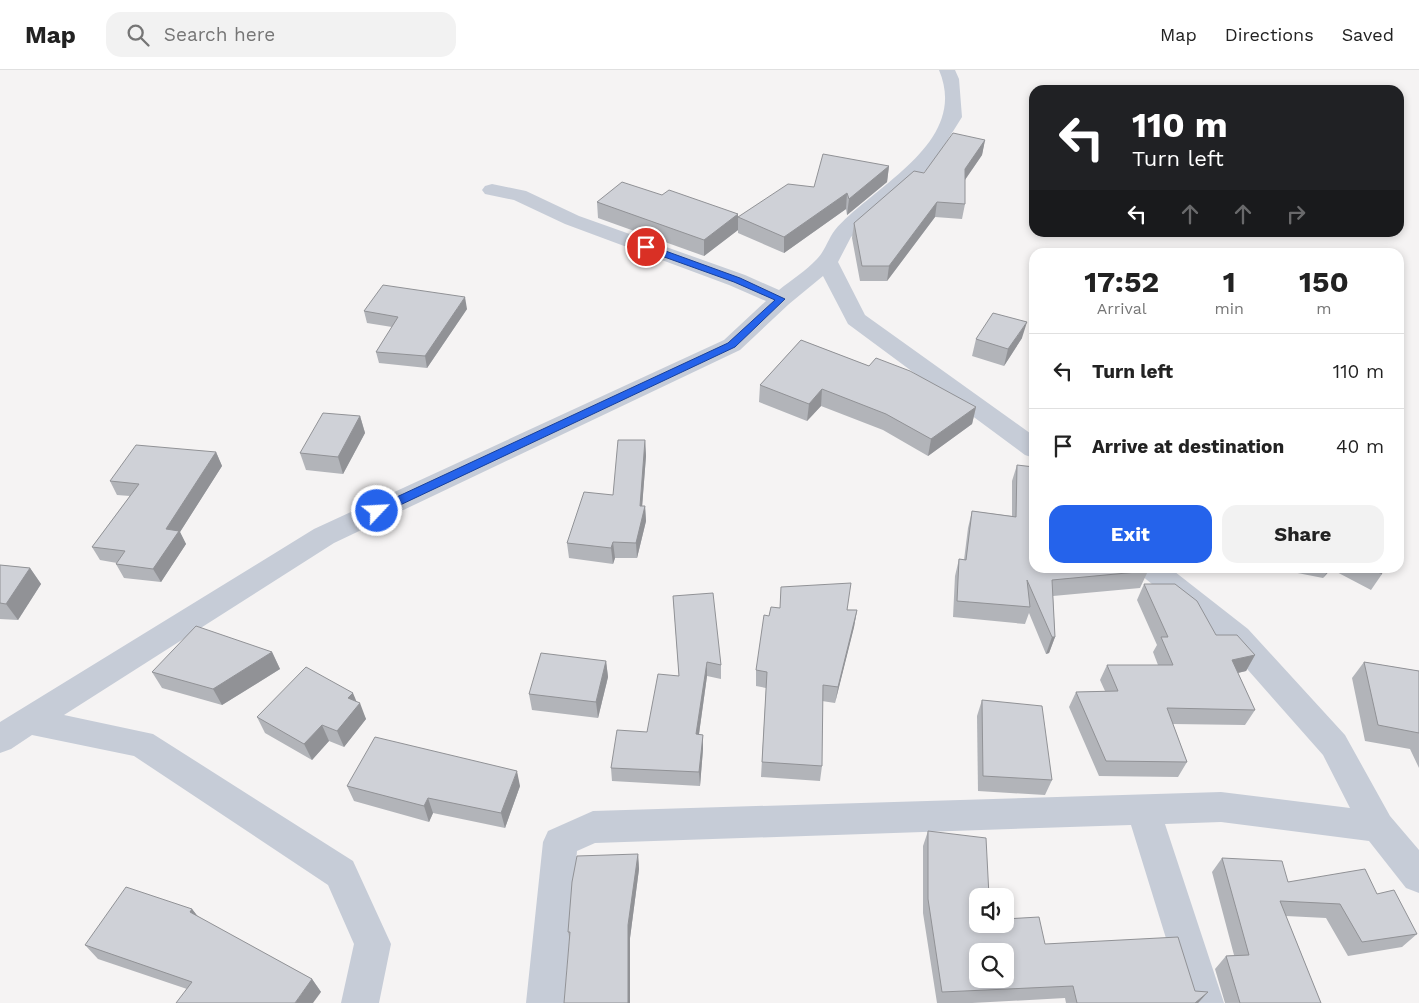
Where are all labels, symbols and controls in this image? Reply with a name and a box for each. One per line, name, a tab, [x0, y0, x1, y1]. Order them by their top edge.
search box	[106, 12, 456, 57]
text: Map	[25, 21, 76, 49]
icon: search	[124, 21, 152, 49]
text: Search here	[164, 23, 275, 46]
text: Map	[1160, 24, 1197, 45]
text: Directions	[1225, 24, 1314, 45]
text: Saved	[1342, 24, 1394, 45]
text: 110 m	[1132, 104, 1228, 146]
icon: left	[1049, 105, 1114, 170]
text: Turn left	[1132, 146, 1224, 171]
icon: left	[1123, 200, 1151, 228]
icon: ahead	[1176, 200, 1204, 228]
icon: ahead	[1229, 200, 1257, 228]
icon: right	[1282, 200, 1310, 228]
pin	[625, 226, 667, 268]
icon: arrive	[632, 233, 660, 261]
text: 17:52	[1084, 264, 1159, 299]
text: 1	[1223, 264, 1236, 299]
text: 150	[1299, 264, 1349, 299]
text: Arrival	[1097, 299, 1147, 318]
text: min	[1214, 299, 1244, 318]
text: m	[1316, 299, 1332, 318]
icon: left	[1049, 357, 1077, 385]
text: Turn left	[1092, 360, 1173, 383]
text: 110 m	[1333, 360, 1384, 383]
icon: arrive	[1049, 432, 1077, 460]
text: Arrive at destination	[1092, 435, 1284, 458]
text: 40 m	[1336, 435, 1384, 458]
position arrow	[350, 484, 402, 536]
button: Exit	[1049, 505, 1212, 563]
button: Share	[1222, 505, 1384, 563]
map controls	[969, 888, 1014, 988]
button: sound	[969, 888, 1014, 933]
button: search	[969, 943, 1014, 988]

